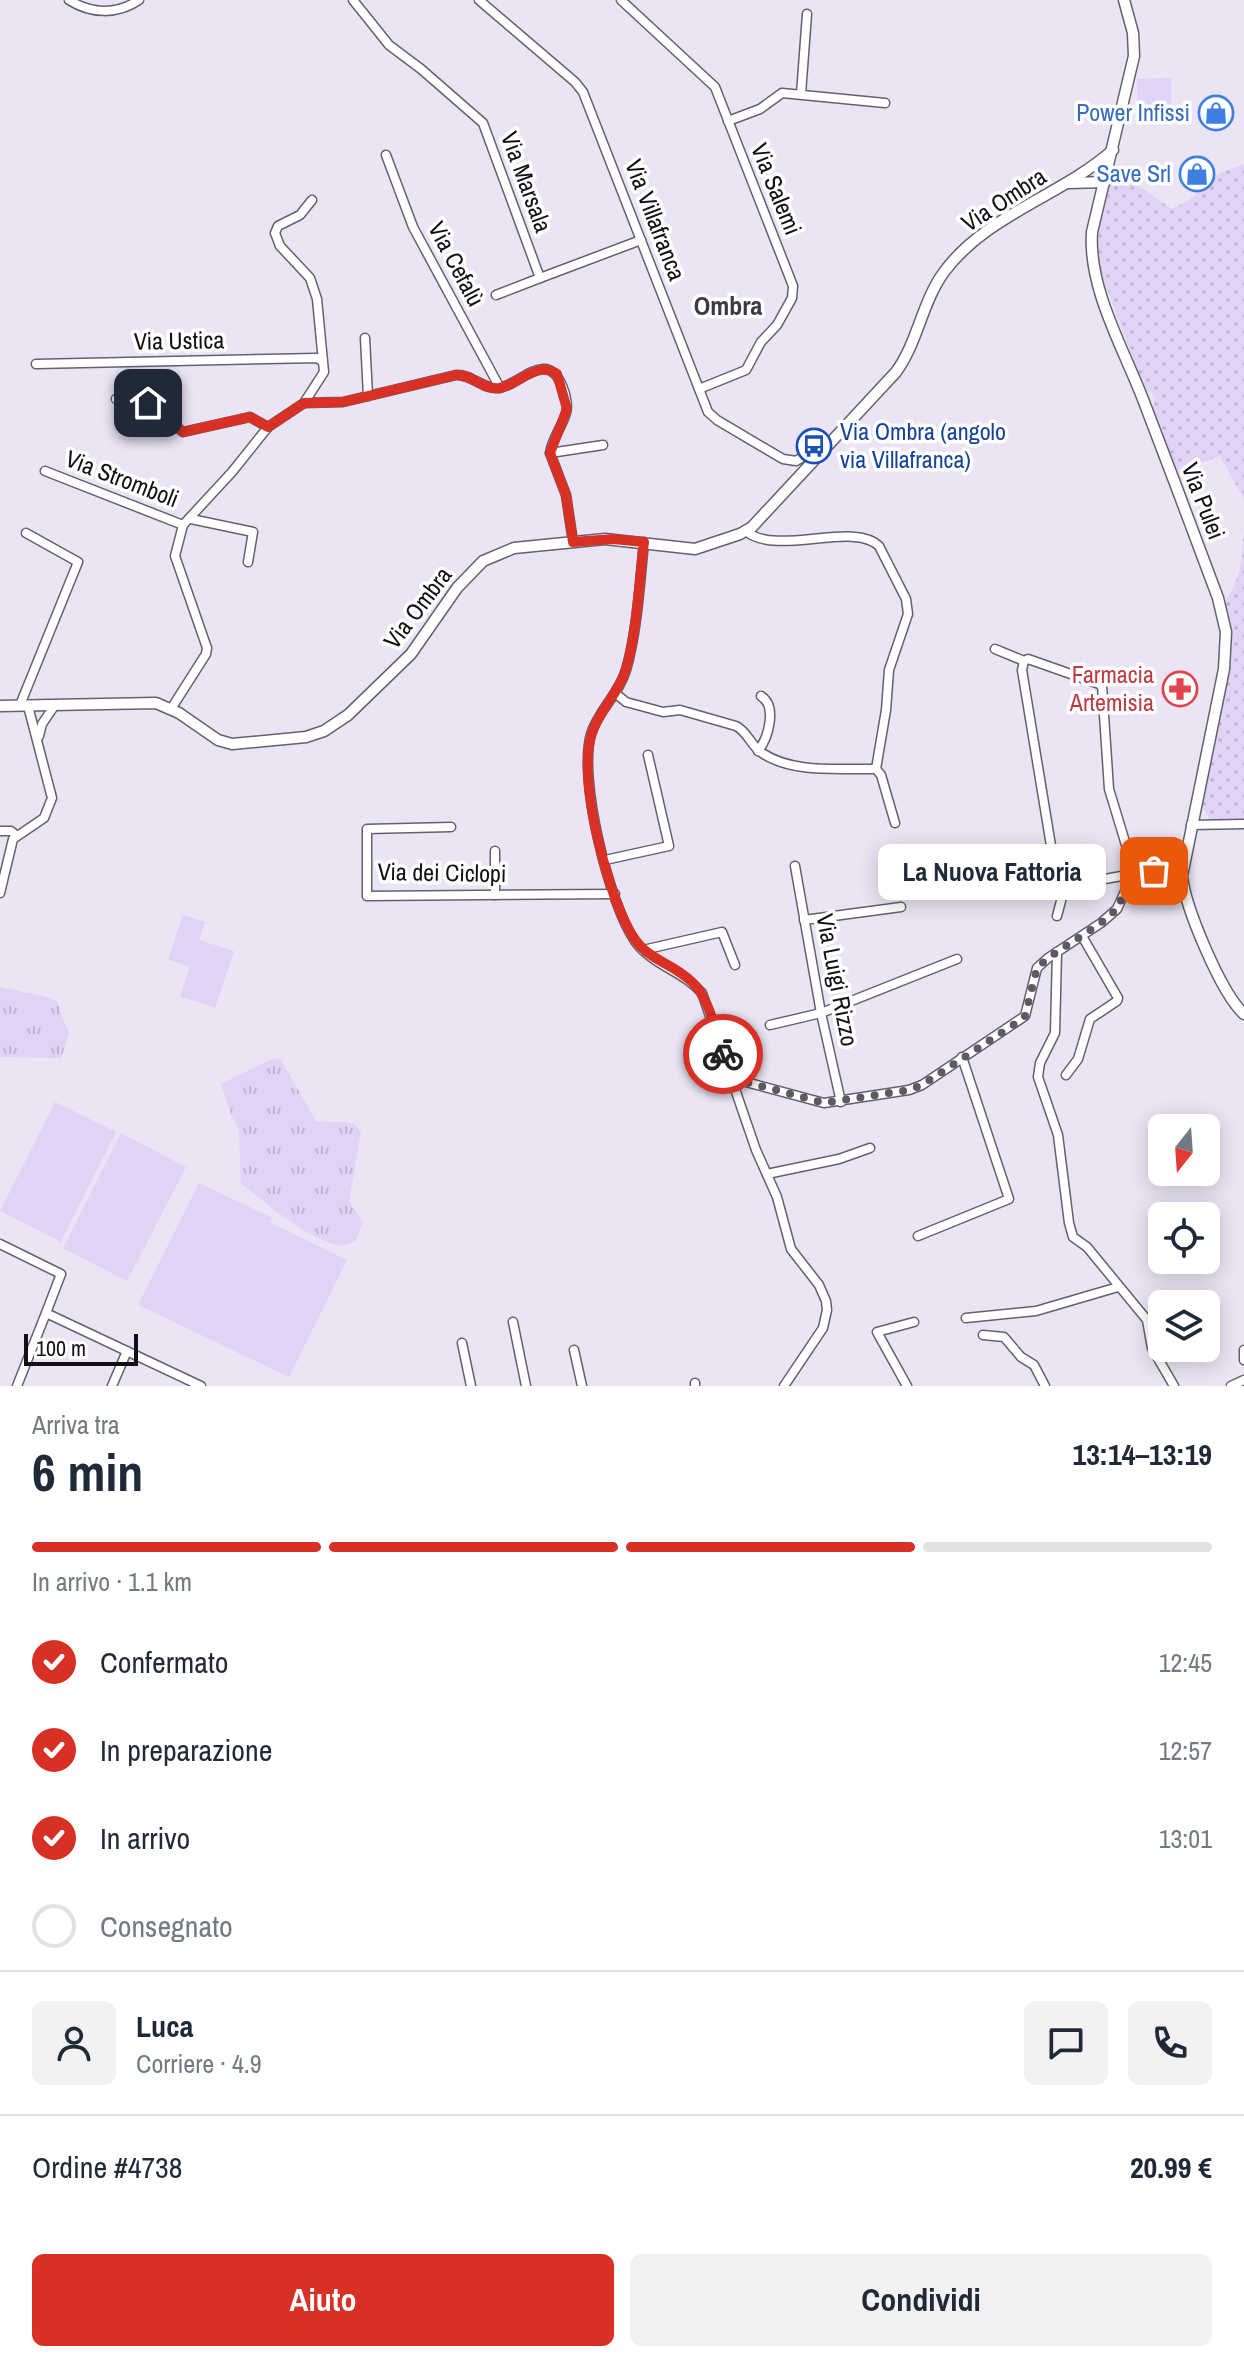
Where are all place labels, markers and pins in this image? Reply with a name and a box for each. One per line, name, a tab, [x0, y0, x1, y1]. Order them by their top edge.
shop icon: Power Infissi	[1197, 94, 1235, 132]
place label: Power Infissi	[1076, 96, 1190, 128]
shop icon: Save Srl	[1178, 155, 1216, 193]
place label: Save Srl	[1097, 157, 1171, 189]
pin	[114, 369, 182, 437]
place label: Via Ombra (angolo via Villafranca)	[840, 415, 1006, 475]
bus stop icon: Via Ombra (angolo via Villafranca)	[795, 427, 833, 465]
place label: Farmacia Artemisia	[1069, 658, 1154, 718]
pharmacy icon: Farmacia Artemisia	[1161, 670, 1199, 708]
pin	[1120, 837, 1188, 905]
callout: La Nuova Fattoria	[878, 843, 1106, 899]

